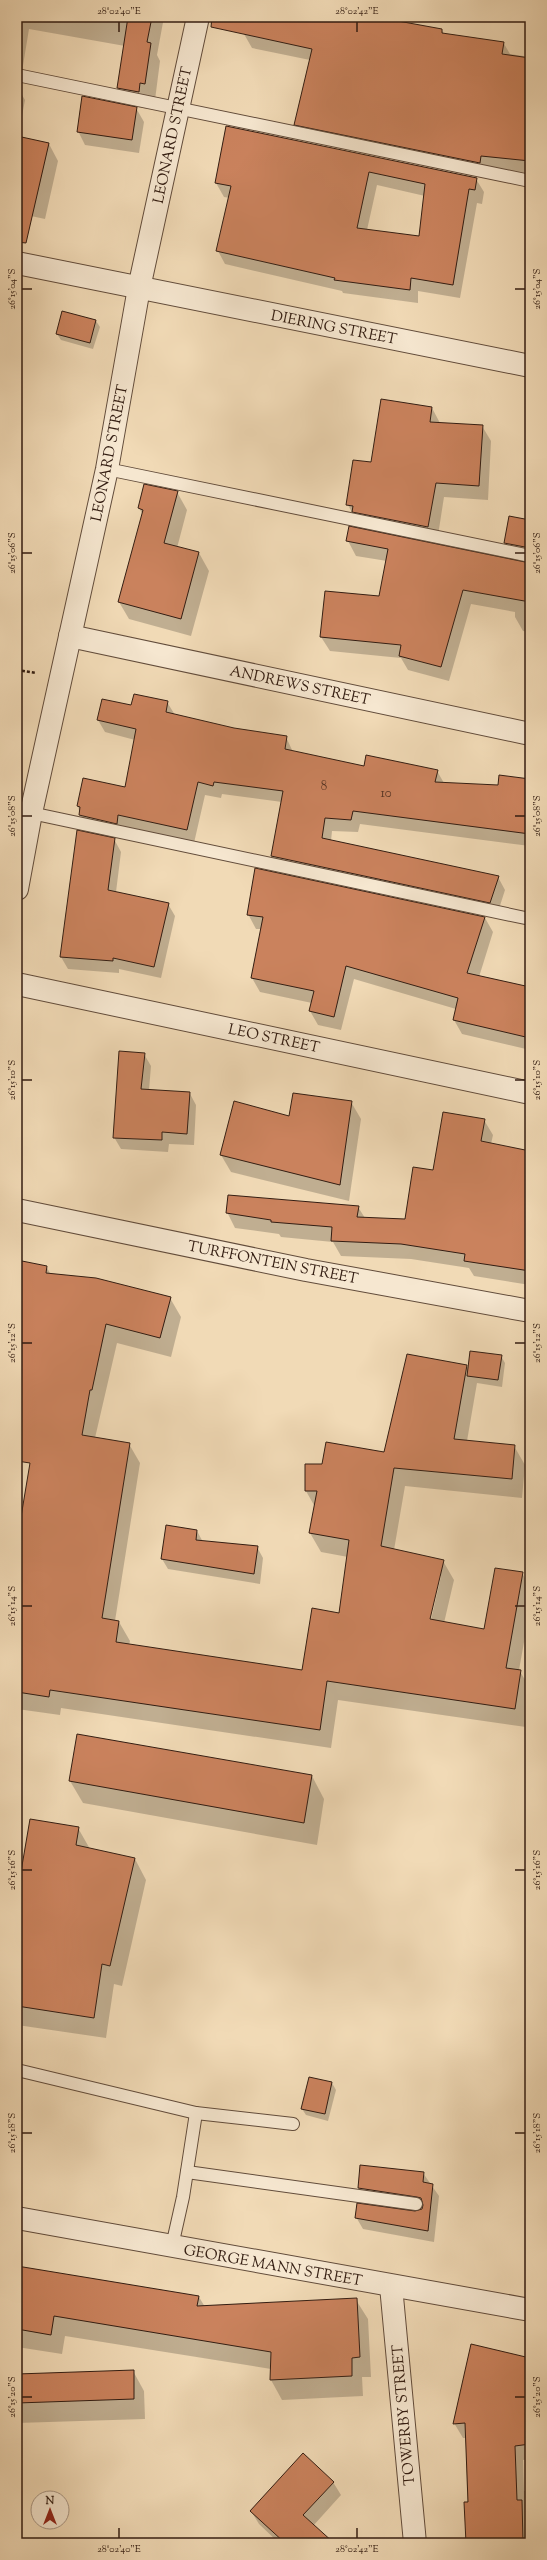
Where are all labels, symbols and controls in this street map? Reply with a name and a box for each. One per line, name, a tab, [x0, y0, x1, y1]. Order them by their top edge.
text: 28°02'40"E	[97, 4, 141, 19]
text: 28°02'42"E	[335, 4, 379, 19]
street label: LEONARD STREET	[149, 65, 198, 206]
text: 26°15'04"S	[5, 268, 20, 310]
text: 26°15'04"S	[530, 268, 545, 310]
street label: DIERING STREET	[269, 306, 399, 351]
street label: LEONARD STREET	[87, 382, 134, 524]
text: 26°15'06"S	[5, 532, 20, 574]
text: 26°15'06"S	[530, 532, 545, 574]
street label: ANDREWS STREET	[227, 661, 372, 712]
house number: 8	[321, 778, 327, 796]
house number: 10	[380, 785, 392, 803]
text: 26°15'08"S	[5, 795, 20, 837]
text: 26°15'08"S	[530, 795, 545, 837]
street label: LEO STREET	[226, 1020, 322, 1060]
text: 26°15'10"S	[5, 1060, 20, 1100]
text: 26°15'10"S	[530, 1060, 545, 1100]
street label: TURFFONTEIN STREET	[186, 1237, 360, 1290]
text: 26°15'12"S	[5, 1323, 20, 1363]
text: 26°15'12"S	[530, 1323, 545, 1363]
text: 26°15'14"S	[5, 1586, 20, 1626]
text: 26°15'14"S	[530, 1586, 545, 1626]
text: 26°15'16"S	[5, 1850, 20, 1890]
text: 26°15'16"S	[530, 1850, 545, 1890]
text: 26°15'18"S	[5, 2113, 20, 2153]
text: 26°15'18"S	[530, 2113, 545, 2153]
street label: GEORGE MANN STREET	[182, 2240, 364, 2293]
street label: TOWERBY STREET	[388, 2343, 421, 2486]
text: 26°15'20"S	[5, 2376, 20, 2418]
text: 26°15'20"S	[530, 2376, 545, 2418]
north arrow	[30, 2490, 70, 2530]
text: N	[45, 2493, 55, 2509]
text: 28°02'40"E	[97, 2542, 141, 2557]
text: 28°02'42"E	[335, 2542, 379, 2557]

